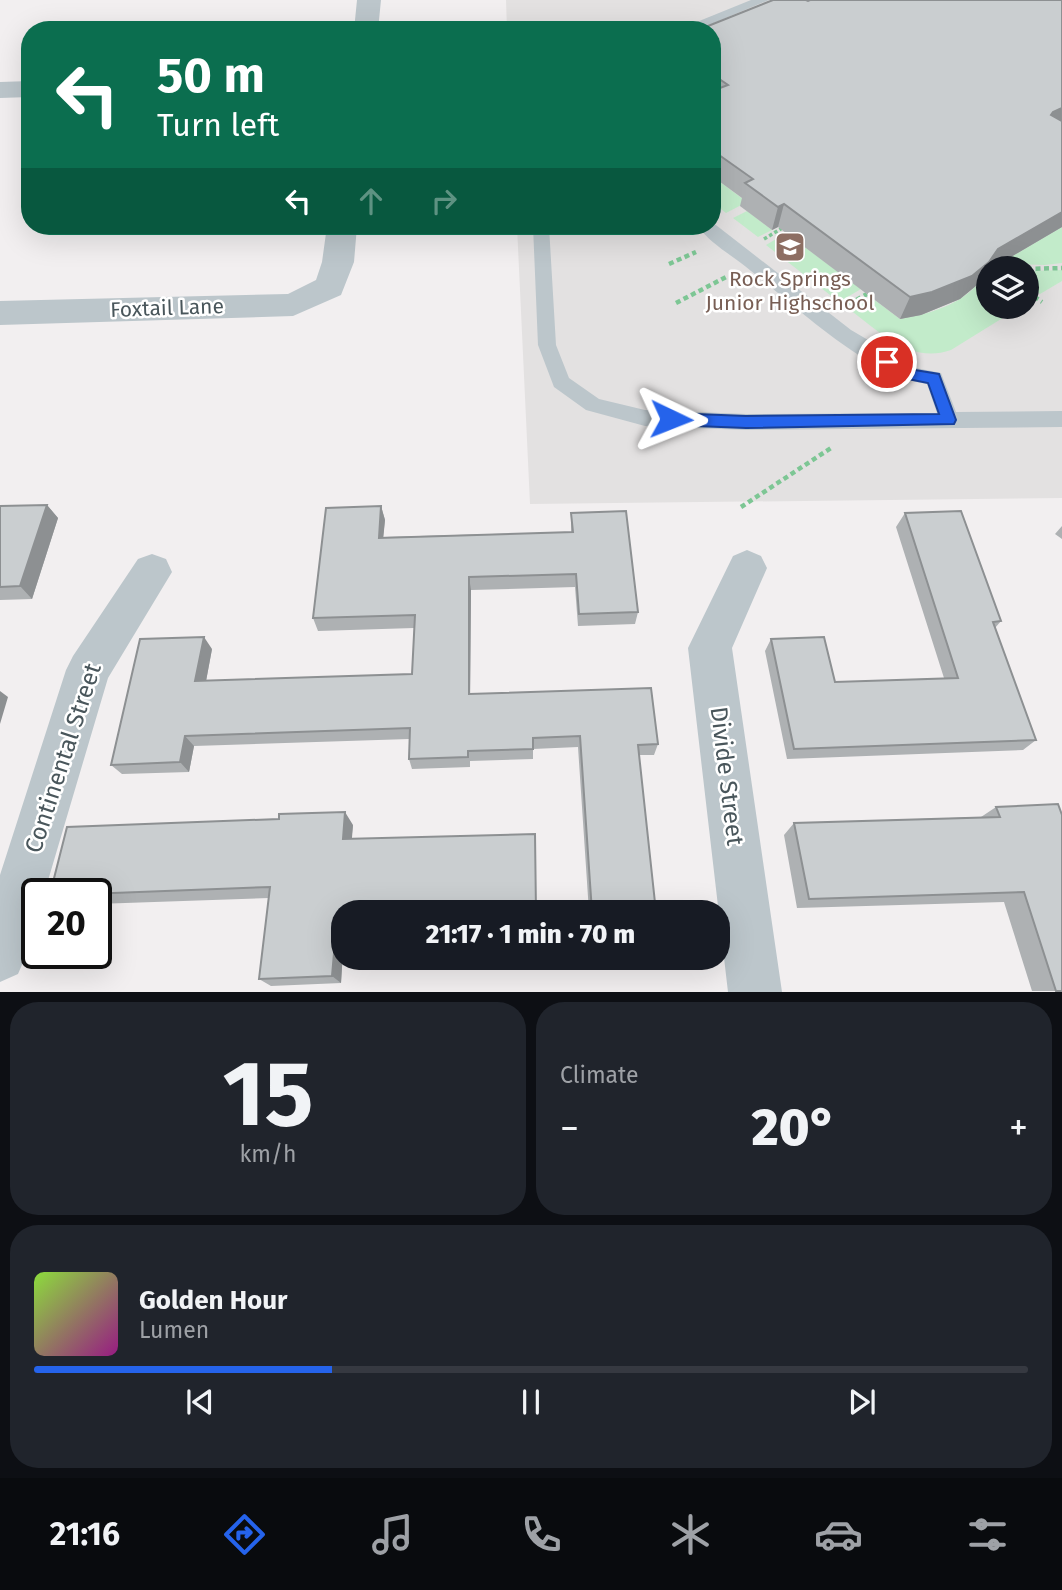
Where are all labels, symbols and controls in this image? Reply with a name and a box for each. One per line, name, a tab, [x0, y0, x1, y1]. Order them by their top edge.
text: 50 m	[157, 46, 265, 105]
icon: left	[42, 49, 133, 140]
text: Turn left	[157, 106, 279, 144]
icon: left	[279, 182, 317, 220]
icon: ahead	[352, 182, 390, 220]
icon: right	[425, 182, 463, 220]
school or university icon: Rock Springs Junior Highschool	[773, 230, 807, 264]
map controls	[976, 256, 1039, 319]
button: layers	[976, 256, 1039, 319]
place label: Rock Springs Junior Highschool	[705, 266, 875, 316]
street label: Foxtail Lane	[110, 293, 224, 323]
pin	[857, 332, 917, 392]
icon: arrive	[868, 343, 906, 381]
position arrow	[634, 382, 708, 456]
street label: Continental Street	[19, 659, 107, 856]
street label: Divide Street	[705, 705, 749, 847]
speed limit sign: 20	[21, 878, 112, 969]
text: 21:17 · 1 min · 70 m	[426, 919, 635, 950]
text: 15	[222, 1040, 314, 1149]
text: Climate	[560, 1061, 639, 1089]
text: 20°	[751, 1096, 837, 1159]
text: −	[560, 1105, 579, 1151]
text: +	[1009, 1105, 1028, 1151]
text: km/h	[240, 1140, 296, 1168]
text: Golden Hour	[139, 1285, 287, 1316]
text: Lumen	[139, 1316, 209, 1344]
icon: previous	[181, 1383, 219, 1421]
icon: pause	[512, 1383, 550, 1421]
icon: next	[843, 1383, 881, 1421]
icon: directions	[220, 1510, 269, 1559]
icon: music	[368, 1510, 417, 1559]
icon: phone	[517, 1510, 566, 1559]
icon: climate	[666, 1510, 715, 1559]
icon: car	[814, 1510, 863, 1559]
icon: filters	[963, 1510, 1012, 1559]
text: 21:16	[50, 1515, 120, 1553]

